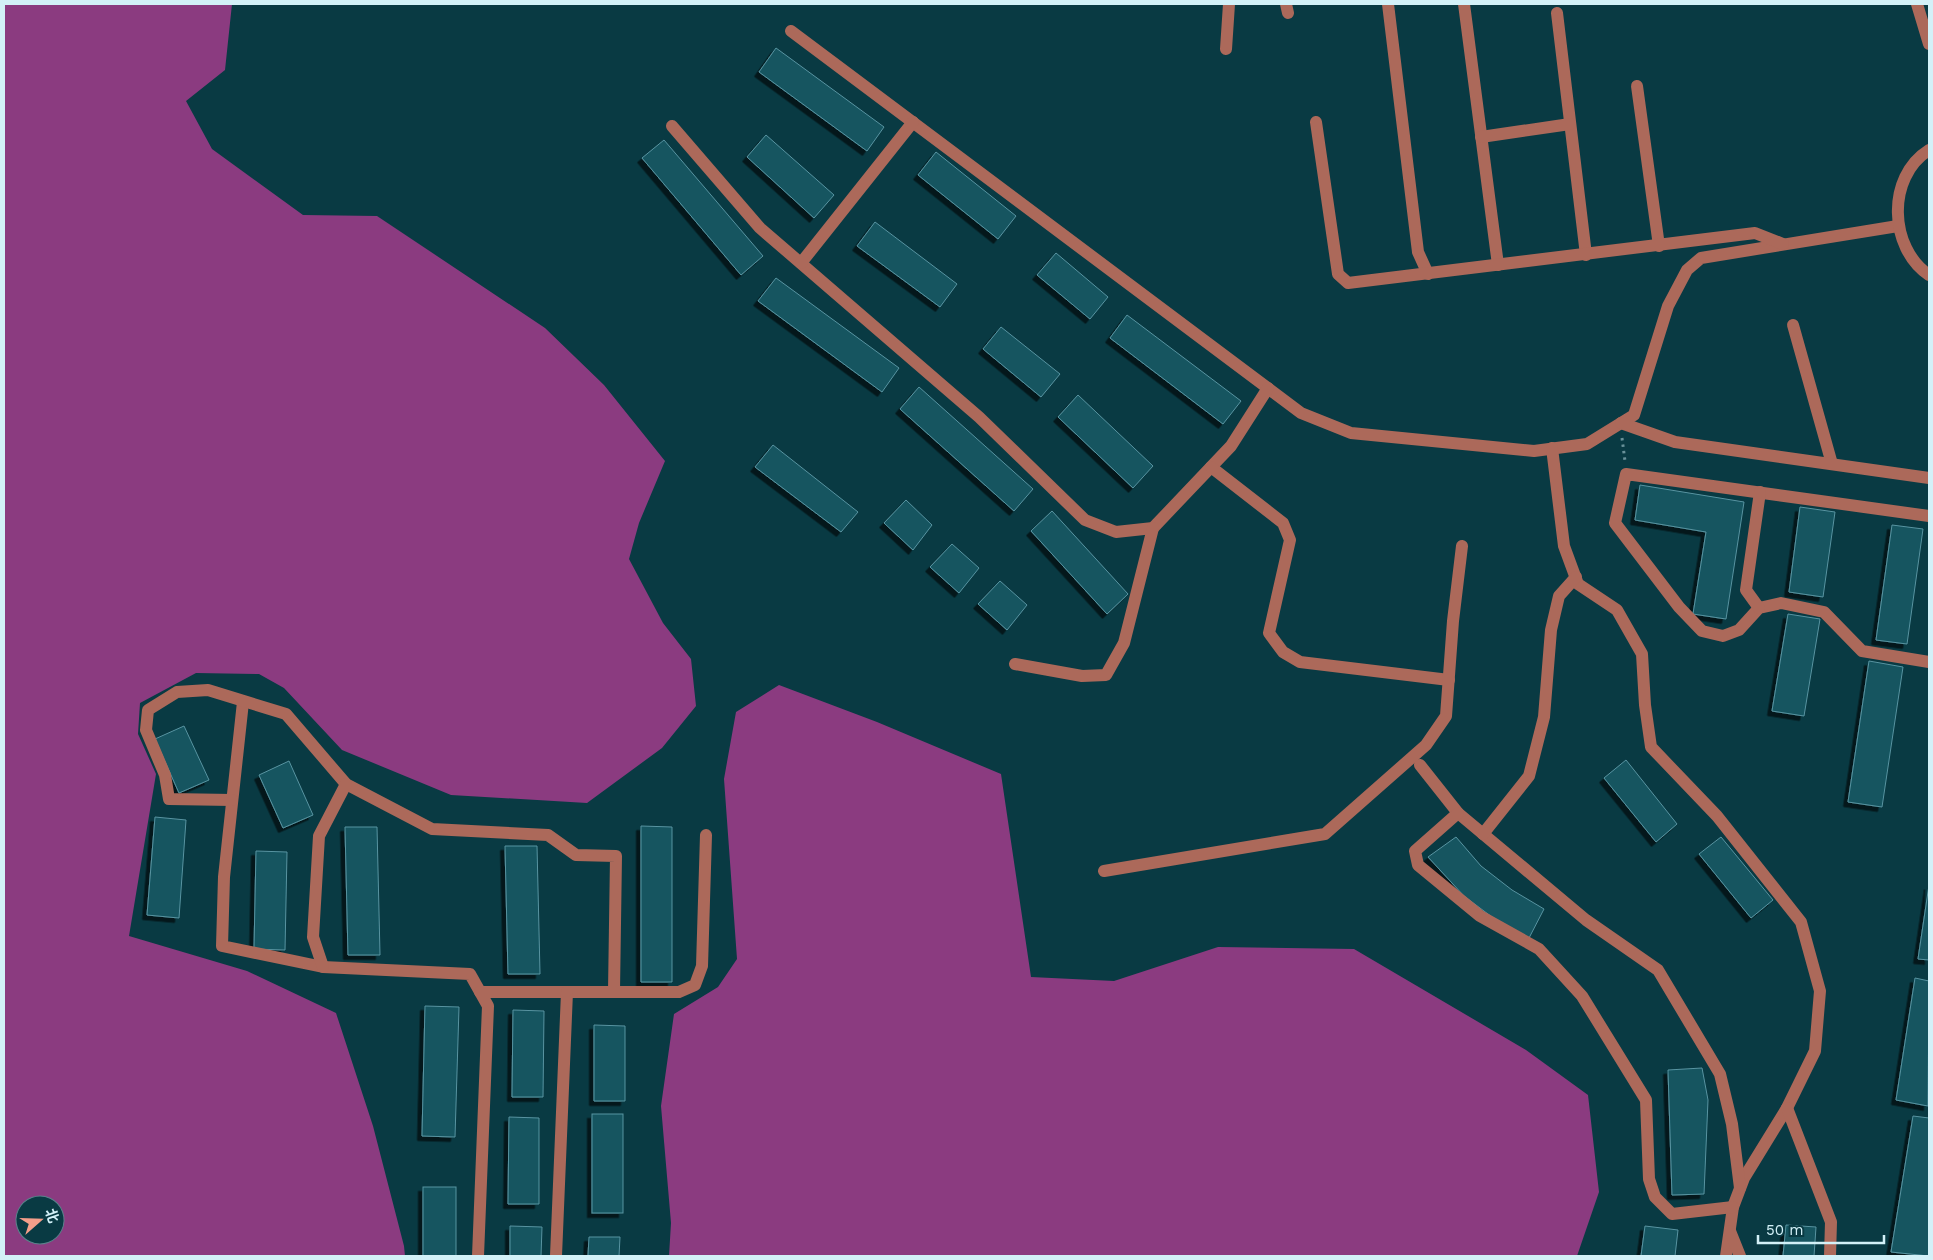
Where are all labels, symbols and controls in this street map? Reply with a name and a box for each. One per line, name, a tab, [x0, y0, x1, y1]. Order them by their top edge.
north arrow	[15, 1195, 65, 1245]
text: 北	[42, 1206, 62, 1225]
scale bar	[1758, 1212, 1884, 1244]
text: 50 m	[1766, 1221, 1803, 1239]

